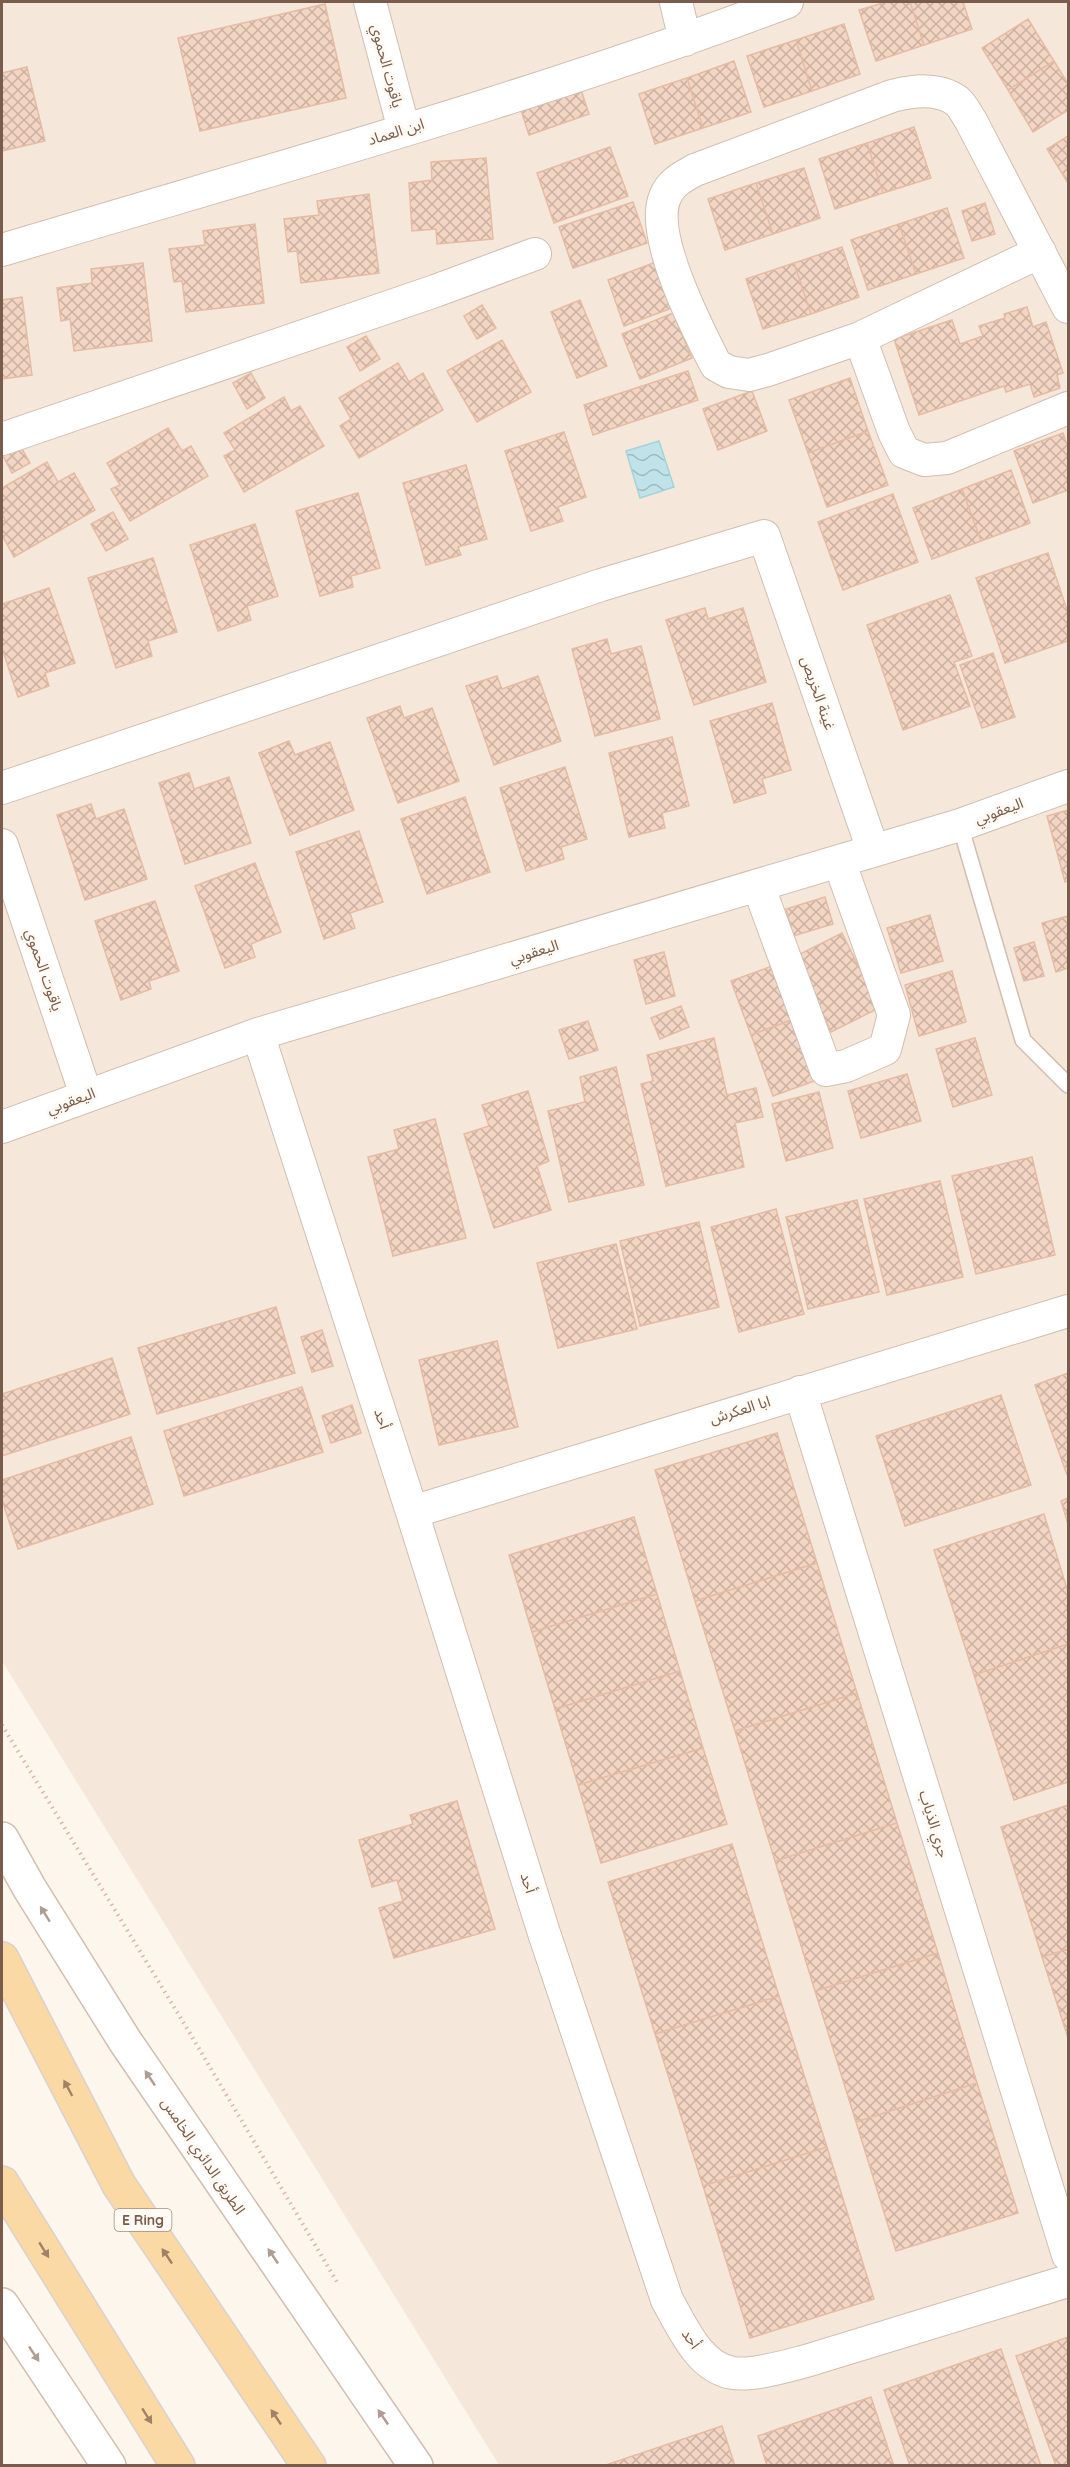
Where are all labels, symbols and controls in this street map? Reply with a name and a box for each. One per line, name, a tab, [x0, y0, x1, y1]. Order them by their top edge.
street label: ياقوت الحموي	[365, 22, 408, 110]
street label: ابن العماد	[365, 114, 426, 149]
street label: غينة الخريص	[797, 653, 840, 733]
street label: اليعقوبي	[972, 793, 1027, 830]
street label: ياقوت الحموي	[19, 926, 67, 1014]
street label: اليعقوبي	[507, 935, 561, 970]
street label: اليعقوبي	[44, 1083, 99, 1120]
street label: ابا العكرش	[707, 1391, 773, 1428]
street label: أحد	[370, 1406, 395, 1432]
street label: جري الذياب	[913, 1788, 954, 1861]
street label: أحد	[516, 1870, 541, 1896]
one-way arrow	[40, 1906, 51, 1922]
one-way arrow	[144, 2071, 156, 2087]
one-way arrow	[64, 2079, 73, 2096]
street label: الطريق الدائري الخامس	[155, 2094, 250, 2219]
road number: E Ring	[114, 2209, 172, 2231]
one-way arrow	[38, 2242, 49, 2258]
one-way arrow	[161, 2248, 173, 2264]
one-way arrow	[267, 2248, 278, 2265]
street label: أحد	[678, 2325, 705, 2353]
one-way arrow	[28, 2345, 40, 2361]
one-way arrow	[141, 2407, 153, 2423]
one-way arrow	[271, 2409, 282, 2425]
one-way arrow	[377, 2410, 389, 2426]

